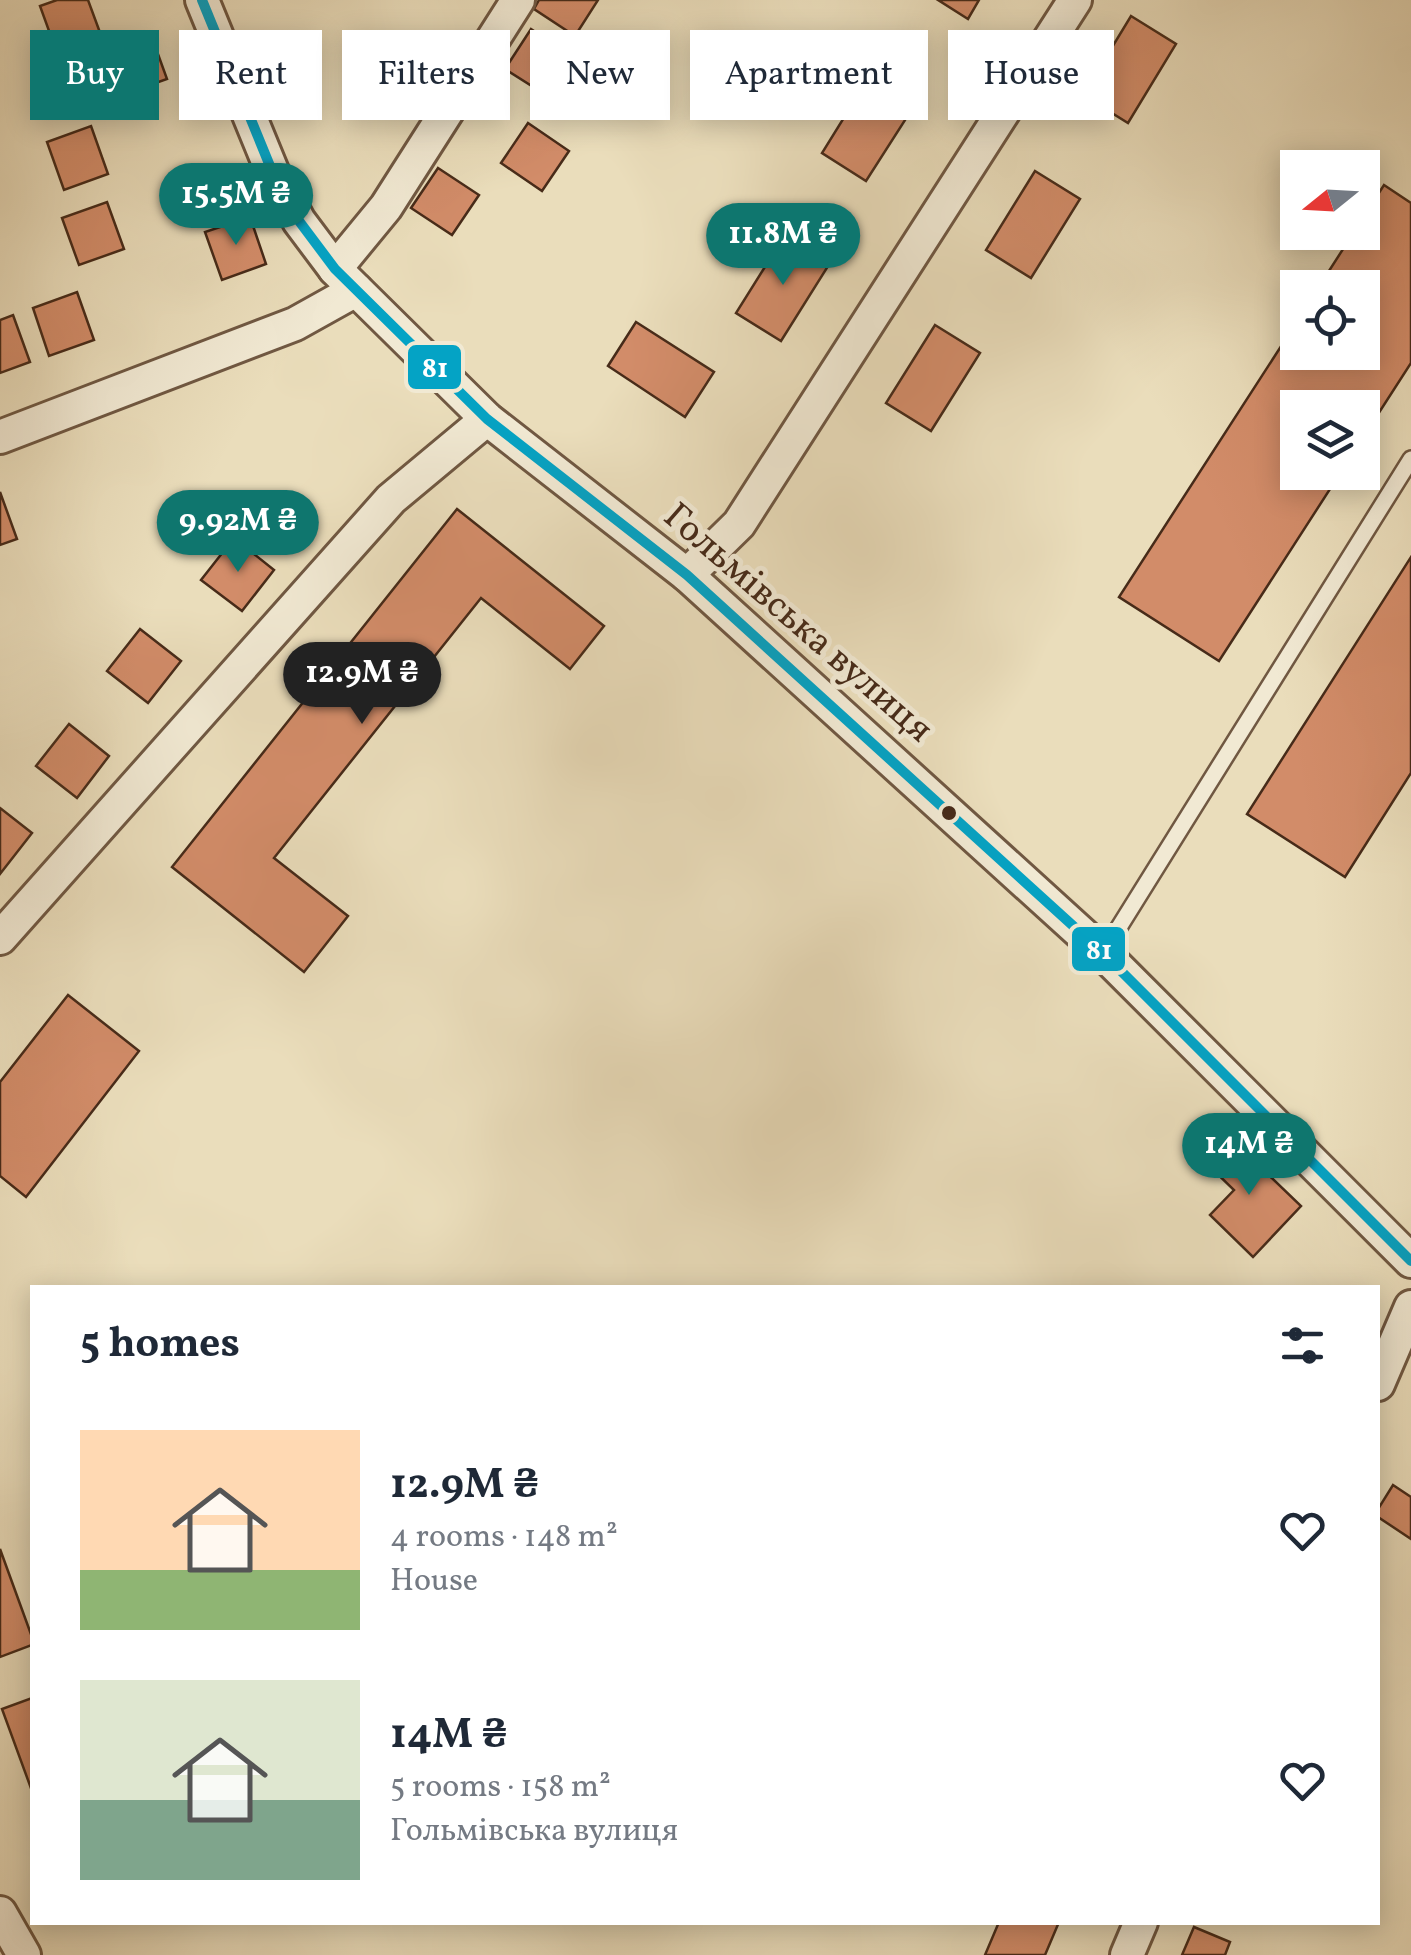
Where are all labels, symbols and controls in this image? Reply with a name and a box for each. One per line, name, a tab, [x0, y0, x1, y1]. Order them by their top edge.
chip: Buy	[30, 30, 159, 120]
chip: Rent	[179, 30, 322, 120]
chip: Filters	[342, 30, 510, 120]
chip: New	[530, 30, 670, 120]
chip: Apartment	[690, 30, 928, 120]
chip: House	[948, 30, 1114, 120]
north arrow	[1280, 150, 1380, 250]
map controls	[1280, 150, 1380, 490]
pin: 15.5M ₴	[144, 163, 328, 248]
text: 15.5M ₴	[181, 173, 291, 217]
pin: 11.8M ₴	[691, 203, 875, 288]
text: 11.8M ₴	[728, 213, 838, 257]
button: locate	[1280, 270, 1380, 370]
line badge: 81	[406, 343, 463, 391]
text: 81	[422, 350, 448, 389]
button: layers	[1280, 390, 1380, 490]
pin: 9.92M ₴	[146, 490, 330, 575]
street label: Гольмівська вулиця	[651, 492, 943, 756]
text: 9.92M ₴	[179, 500, 297, 544]
pin: 12.9M ₴	[270, 642, 454, 727]
text: 12.9M ₴	[305, 652, 419, 696]
unlabelled marker	[939, 803, 959, 823]
line badge: 81	[1070, 925, 1127, 973]
text: 81	[1086, 932, 1112, 971]
pin: 14M ₴	[1179, 1113, 1319, 1198]
text: 14M ₴	[1204, 1123, 1294, 1167]
text: 5 homes	[80, 1316, 240, 1375]
icon: filters	[1275, 1318, 1330, 1373]
text: 12.9M ₴	[390, 1457, 539, 1516]
icon: home	[160, 1470, 280, 1590]
icon: heart	[1275, 1503, 1330, 1558]
text: 4 rooms · 148 m²	[390, 1516, 618, 1560]
text: House	[390, 1560, 478, 1604]
text: 14M ₴	[390, 1707, 508, 1766]
icon: home	[160, 1720, 280, 1840]
icon: heart	[1275, 1753, 1330, 1808]
text: 5 rooms · 158 m²	[390, 1766, 611, 1810]
text: Гольмівська вулиця	[390, 1810, 678, 1854]

